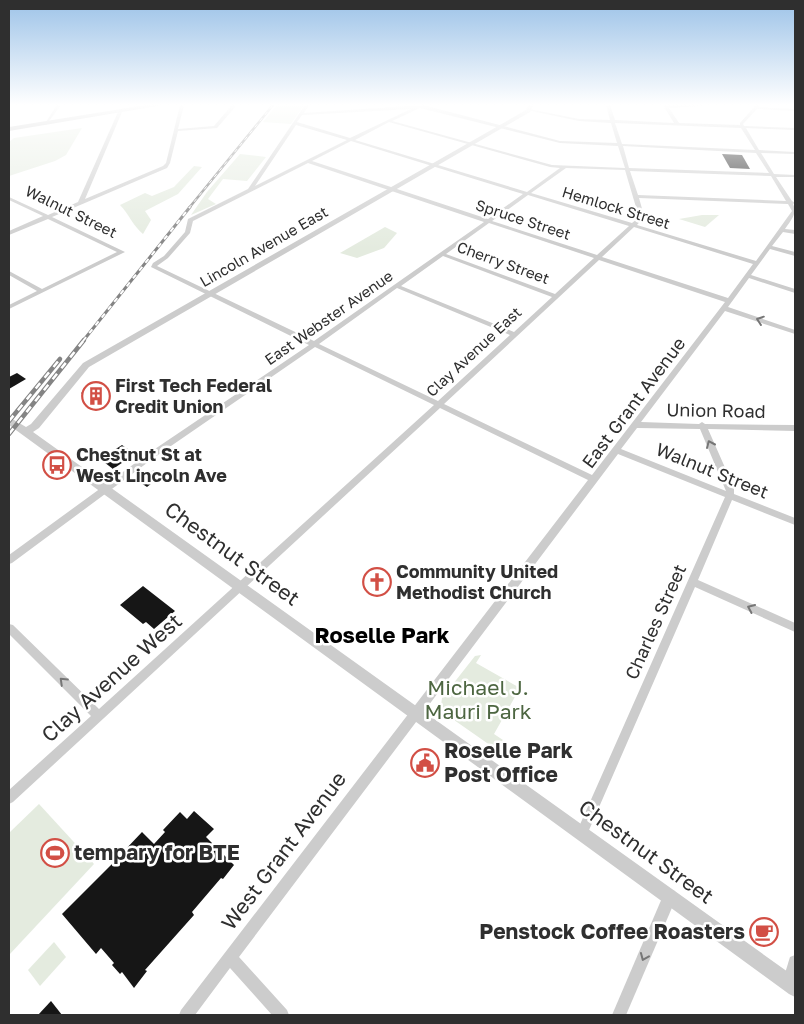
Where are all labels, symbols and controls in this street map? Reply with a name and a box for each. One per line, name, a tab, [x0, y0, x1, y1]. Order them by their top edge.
street label: Walnut Street	[23, 181, 120, 241]
street label: Hemlock Street	[560, 182, 672, 232]
street label: Spruce Street	[474, 195, 573, 243]
street label: Lincoln Avenue East	[196, 202, 331, 290]
street label: Cherry Street	[455, 237, 552, 287]
street label: East Webster Avenue	[261, 266, 396, 368]
street label: Clay Avenue East	[422, 303, 525, 400]
one-way arrow	[756, 316, 764, 326]
street label: East Grant Avenue	[577, 333, 690, 472]
place label: First Tech Federal Credit Union	[115, 374, 272, 417]
building icon: First Tech Federal Credit Union	[81, 381, 111, 411]
street label: Union Road	[666, 398, 766, 422]
street label: Walnut Street	[653, 438, 772, 503]
one-way arrow	[706, 440, 717, 449]
place label: Chestnut St at West Lincoln Ave	[76, 443, 227, 486]
bus stop icon: Chestnut St at West Lincoln Ave	[42, 450, 72, 480]
street label: Chestnut Street	[160, 496, 305, 611]
place label: Community United Methodist Church	[396, 560, 558, 603]
street label: Charles Street	[620, 561, 690, 683]
church icon: Community United Methodist Church	[362, 567, 392, 597]
one-way arrow	[747, 603, 756, 614]
street label: Clay Avenue West	[36, 607, 187, 747]
district label: Roselle Park	[314, 621, 450, 648]
park label: Michael J. Mauri Park	[424, 674, 532, 724]
one-way arrow	[60, 678, 69, 687]
place label: Roselle Park Post Office	[444, 737, 573, 787]
public building icon: Roselle Park Post Office	[410, 748, 440, 778]
street label: West Grant Avenue	[215, 766, 351, 935]
street label: Chestnut Street	[574, 794, 719, 909]
sports icon: tempary for BTE	[40, 838, 70, 868]
place label: tempary for BTE	[74, 839, 240, 865]
cafe icon: Penstock Coffee Roasters	[749, 917, 779, 947]
place label: Penstock Coffee Roasters	[479, 918, 745, 944]
one-way arrow	[639, 952, 649, 960]

